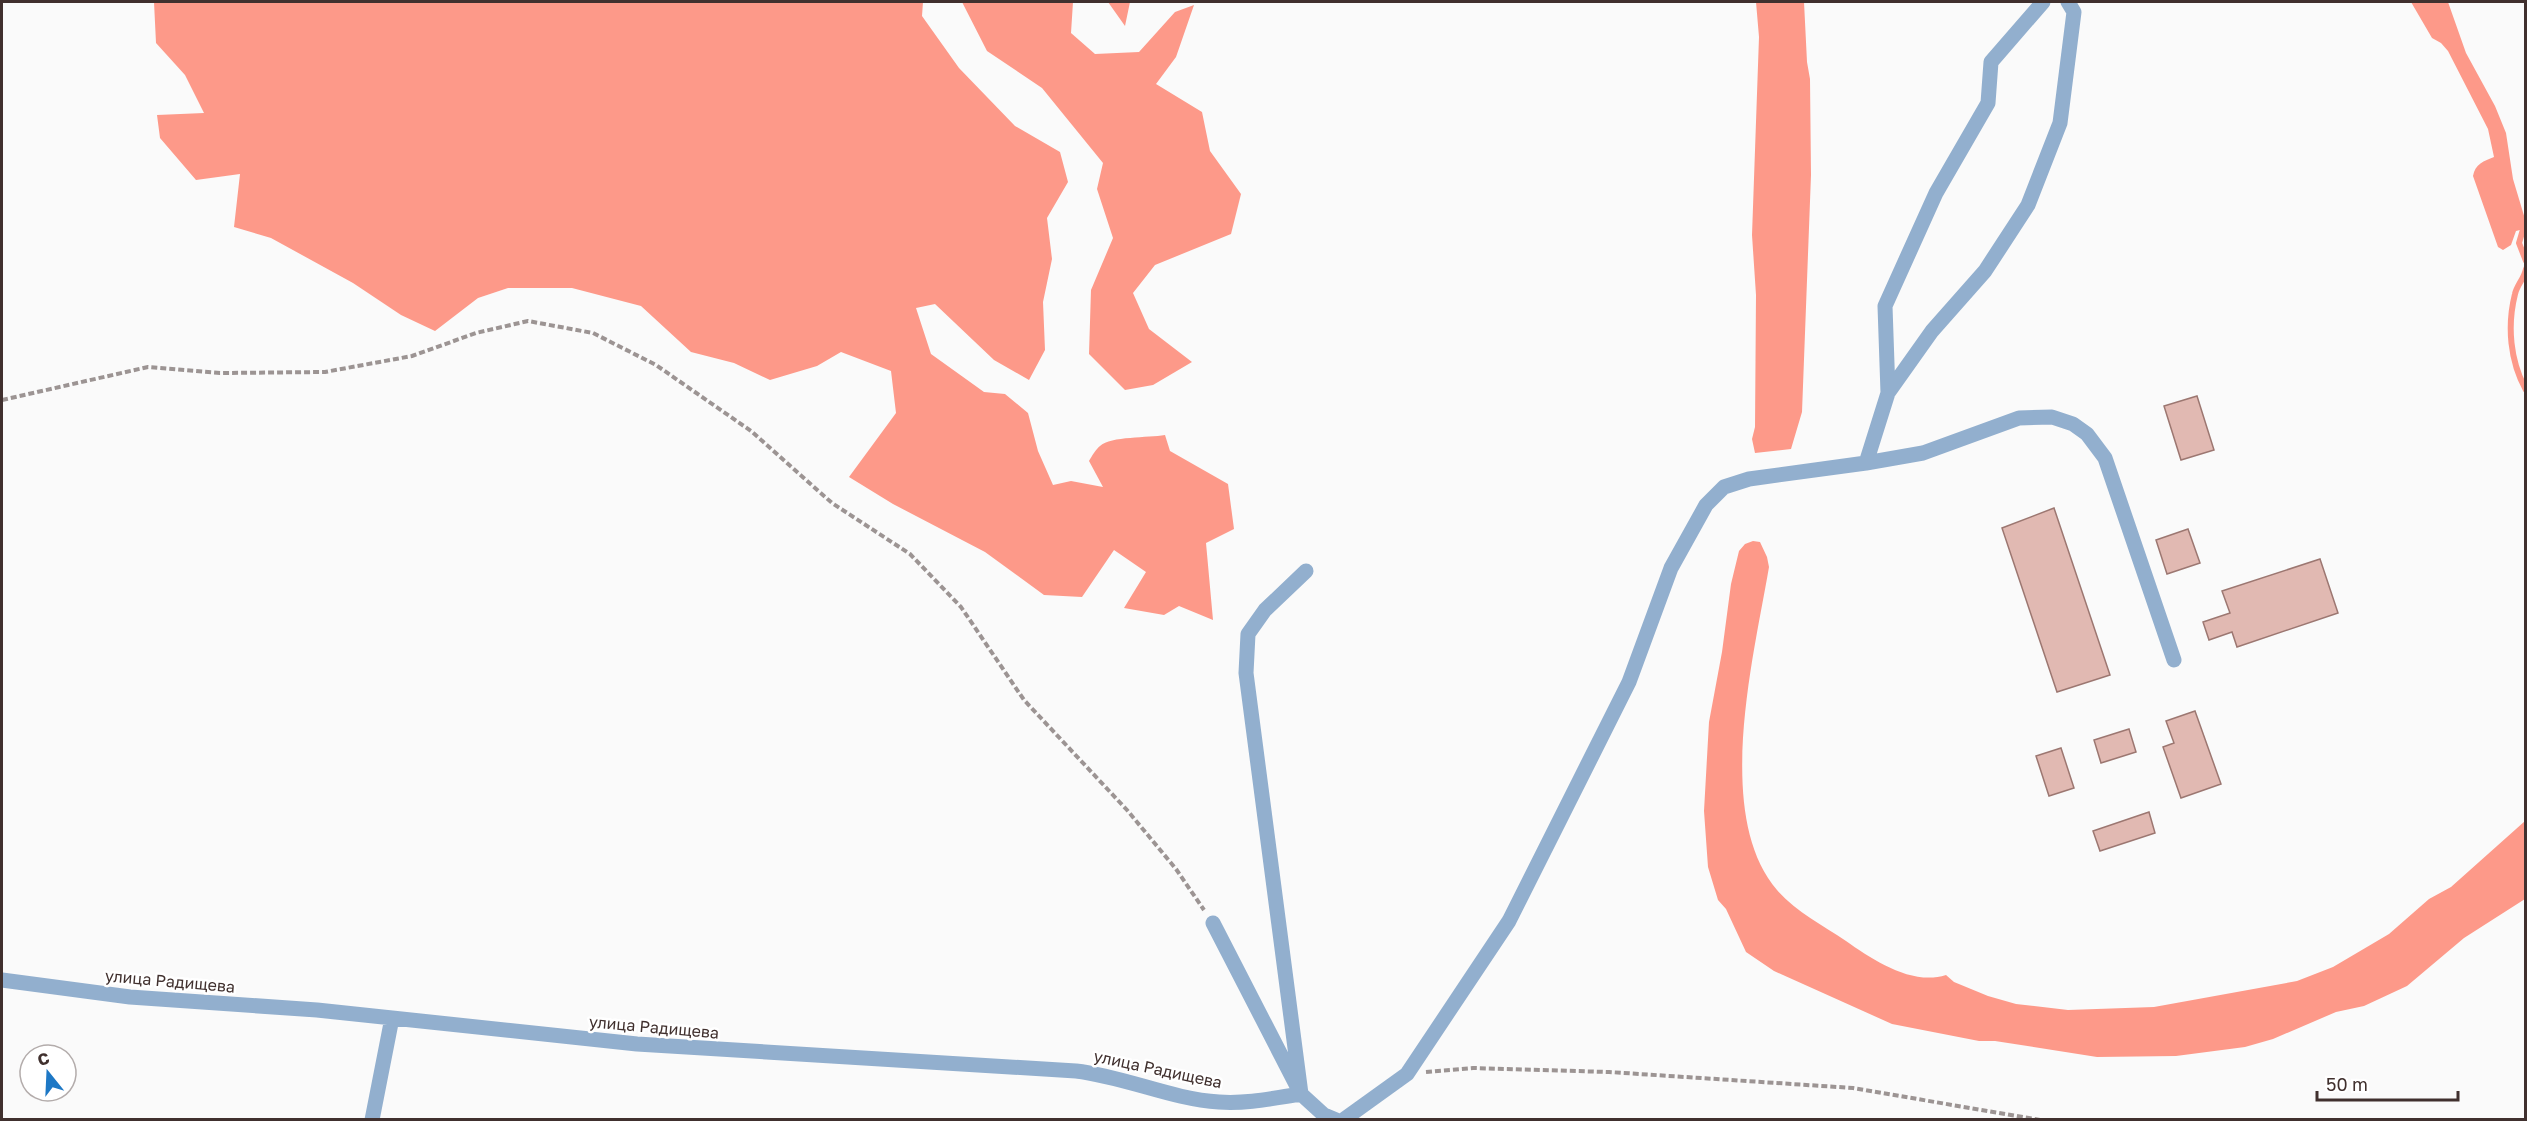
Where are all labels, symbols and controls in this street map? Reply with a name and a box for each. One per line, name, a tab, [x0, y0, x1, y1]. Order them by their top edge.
street label: улица Радищева	[104, 965, 236, 997]
street label: улица Радищева	[588, 1011, 720, 1043]
north arrow	[18, 1043, 78, 1103]
street label: улица Радищева	[1092, 1046, 1224, 1092]
text: С	[35, 1047, 52, 1070]
scale bar	[2317, 1064, 2458, 1102]
text: 50 m	[2326, 1073, 2368, 1095]

